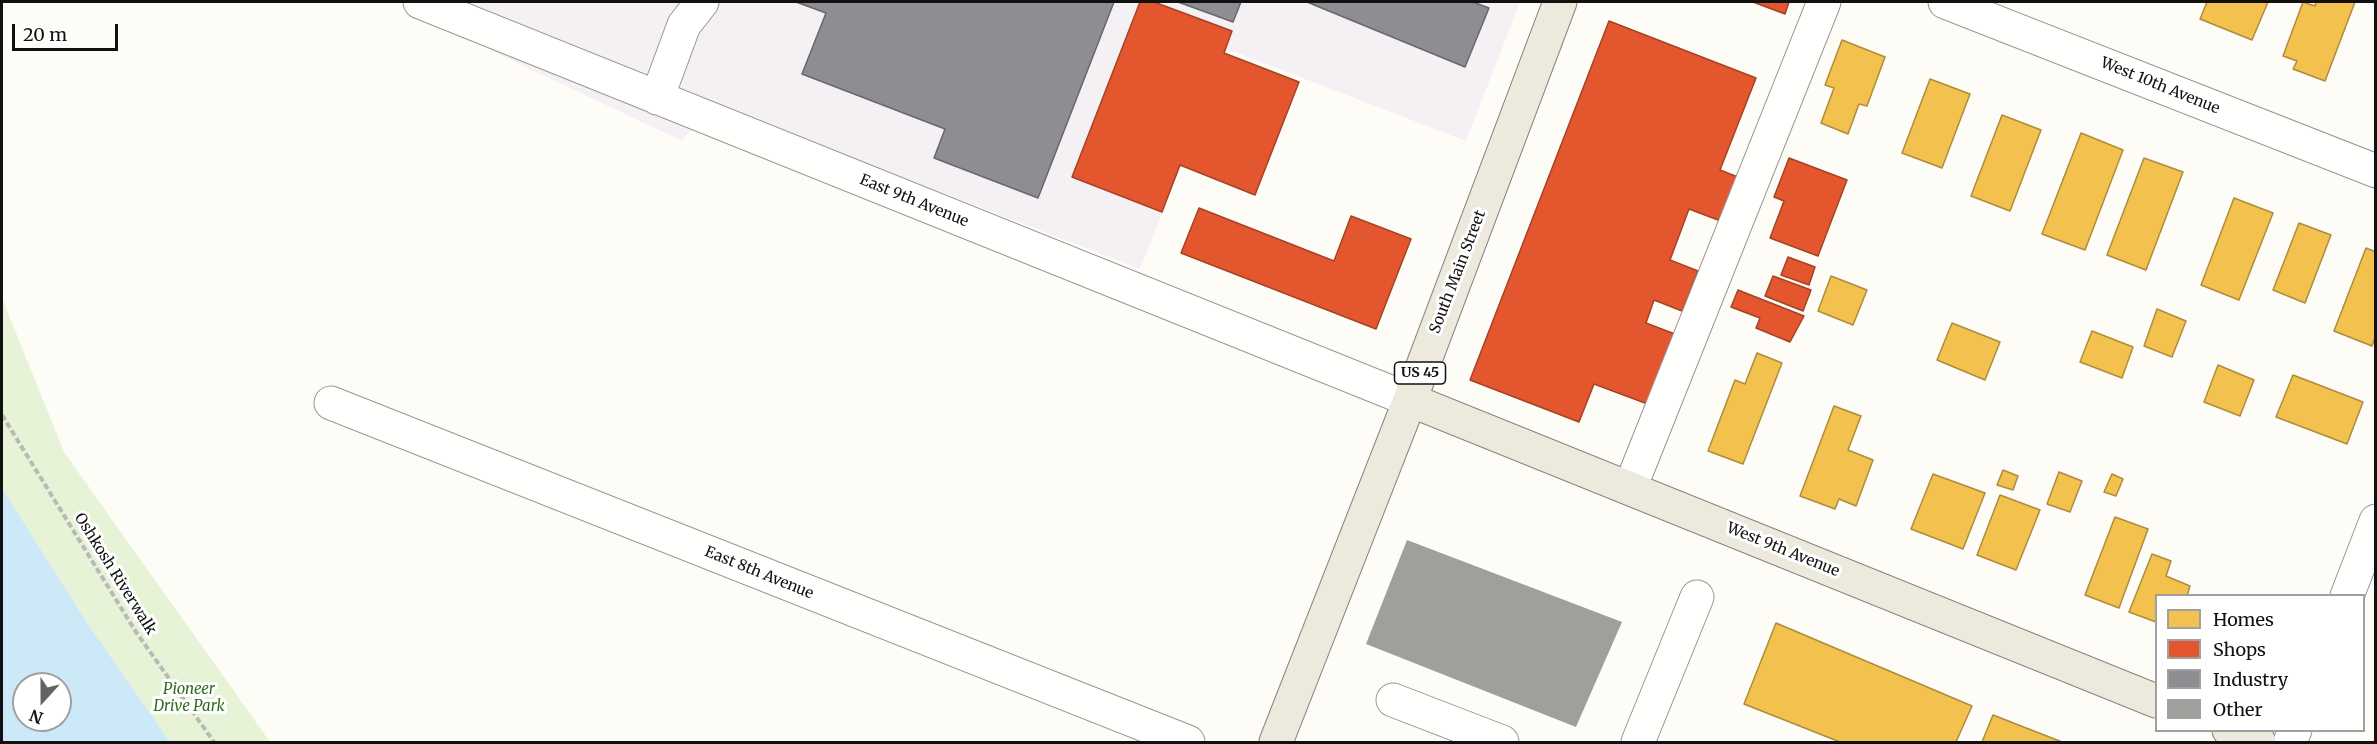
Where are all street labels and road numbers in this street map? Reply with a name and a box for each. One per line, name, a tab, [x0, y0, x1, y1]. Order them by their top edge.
street label: West 10th Avenue	[2098, 54, 2222, 118]
street label: East 9th Avenue	[857, 171, 971, 231]
street label: South Main Street	[1426, 208, 1490, 336]
road number: US 45	[1394, 362, 1446, 384]
street label: Oshkosh Riverwalk	[70, 510, 160, 638]
street label: West 9th Avenue	[1724, 519, 1842, 581]
street label: East 8th Avenue	[702, 543, 816, 603]

